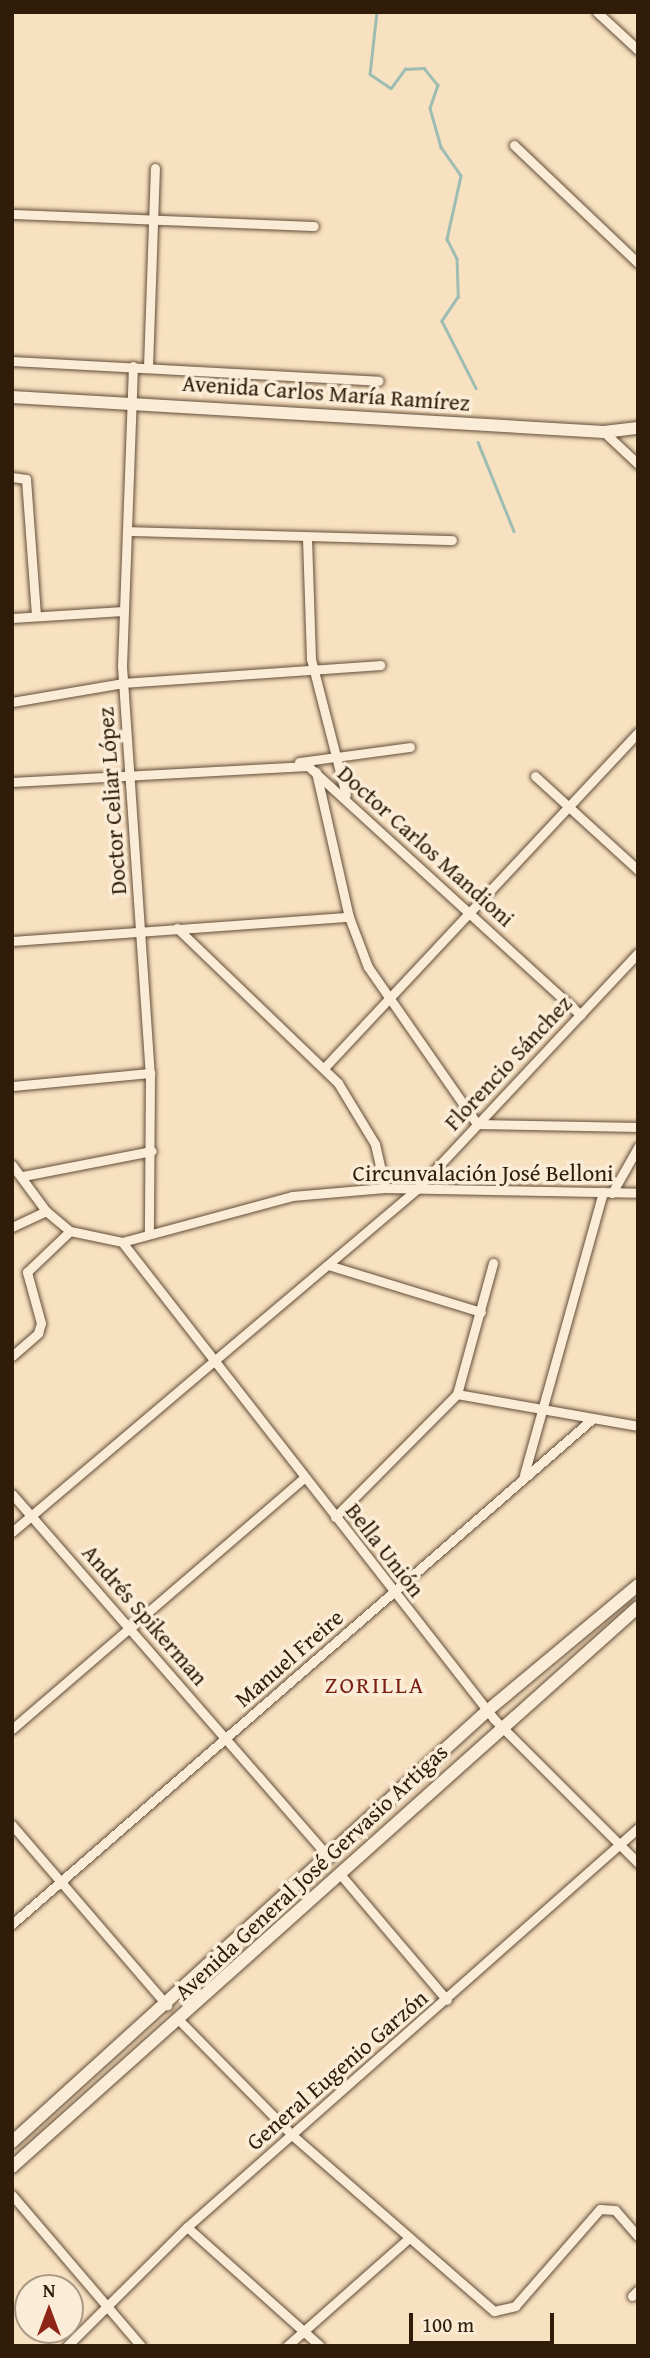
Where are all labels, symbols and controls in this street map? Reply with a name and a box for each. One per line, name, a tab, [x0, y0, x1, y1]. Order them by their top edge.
street label: Avenida Carlos María Ramírez	[181, 369, 471, 417]
street label: Doctor Celiar López	[92, 706, 132, 896]
street label: Doctor Carlos Mandioni	[332, 759, 520, 933]
street label: Florencio Sánchez	[438, 990, 578, 1136]
street label: Circunvalación José Belloni	[352, 1159, 614, 1187]
street label: Bella Unión	[340, 1497, 430, 1603]
street label: Andrés Spikerman	[76, 1539, 214, 1691]
street label: Manuel Freire	[229, 1603, 349, 1713]
district label: ZORILLA	[326, 1671, 424, 1699]
street label: Avenida General José Gervasio Artigas	[169, 1738, 453, 2006]
street label: General Eugenio Garzón	[241, 1984, 433, 2156]
north arrow	[14, 2274, 84, 2344]
text: N	[43, 2276, 55, 2304]
scale bar	[412, 2298, 557, 2342]
text: 100 m	[422, 2309, 474, 2340]

